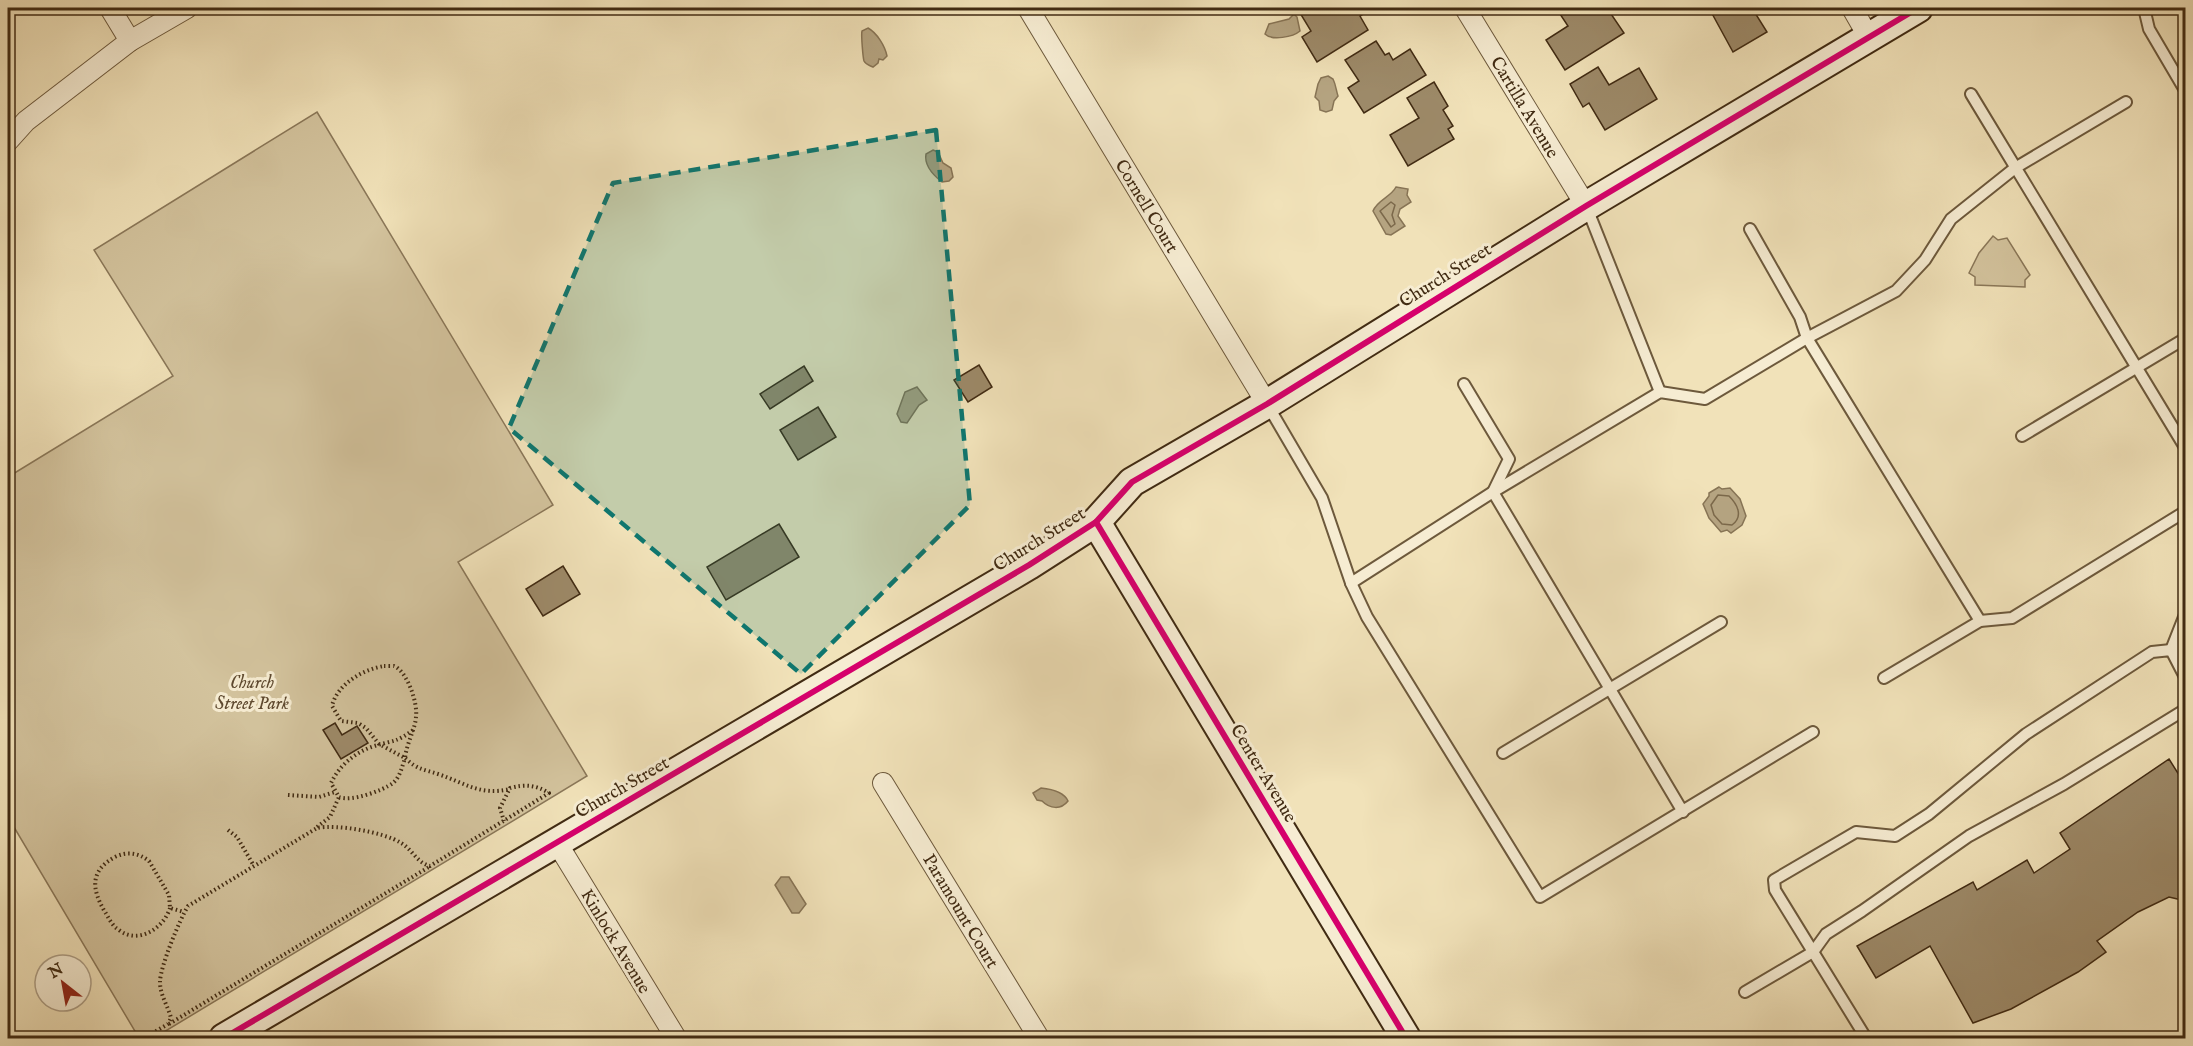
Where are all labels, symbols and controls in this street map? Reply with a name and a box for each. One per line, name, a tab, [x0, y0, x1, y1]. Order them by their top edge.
street label: Cartilla Avenue	[1484, 53, 1563, 163]
street label: Cornell Court	[1109, 156, 1183, 258]
street label: Church Street	[1396, 239, 1496, 314]
street label: Church Street	[990, 503, 1090, 578]
park label: Church Street Park	[215, 672, 289, 716]
street label: Center Avenue	[1224, 720, 1301, 827]
street label: Church Street	[572, 752, 674, 824]
street label: Paramount Court	[917, 850, 1003, 973]
street label: Kinlock Avenue	[574, 885, 655, 998]
north arrow	[33, 953, 93, 1013]
text: N	[44, 960, 68, 985]

